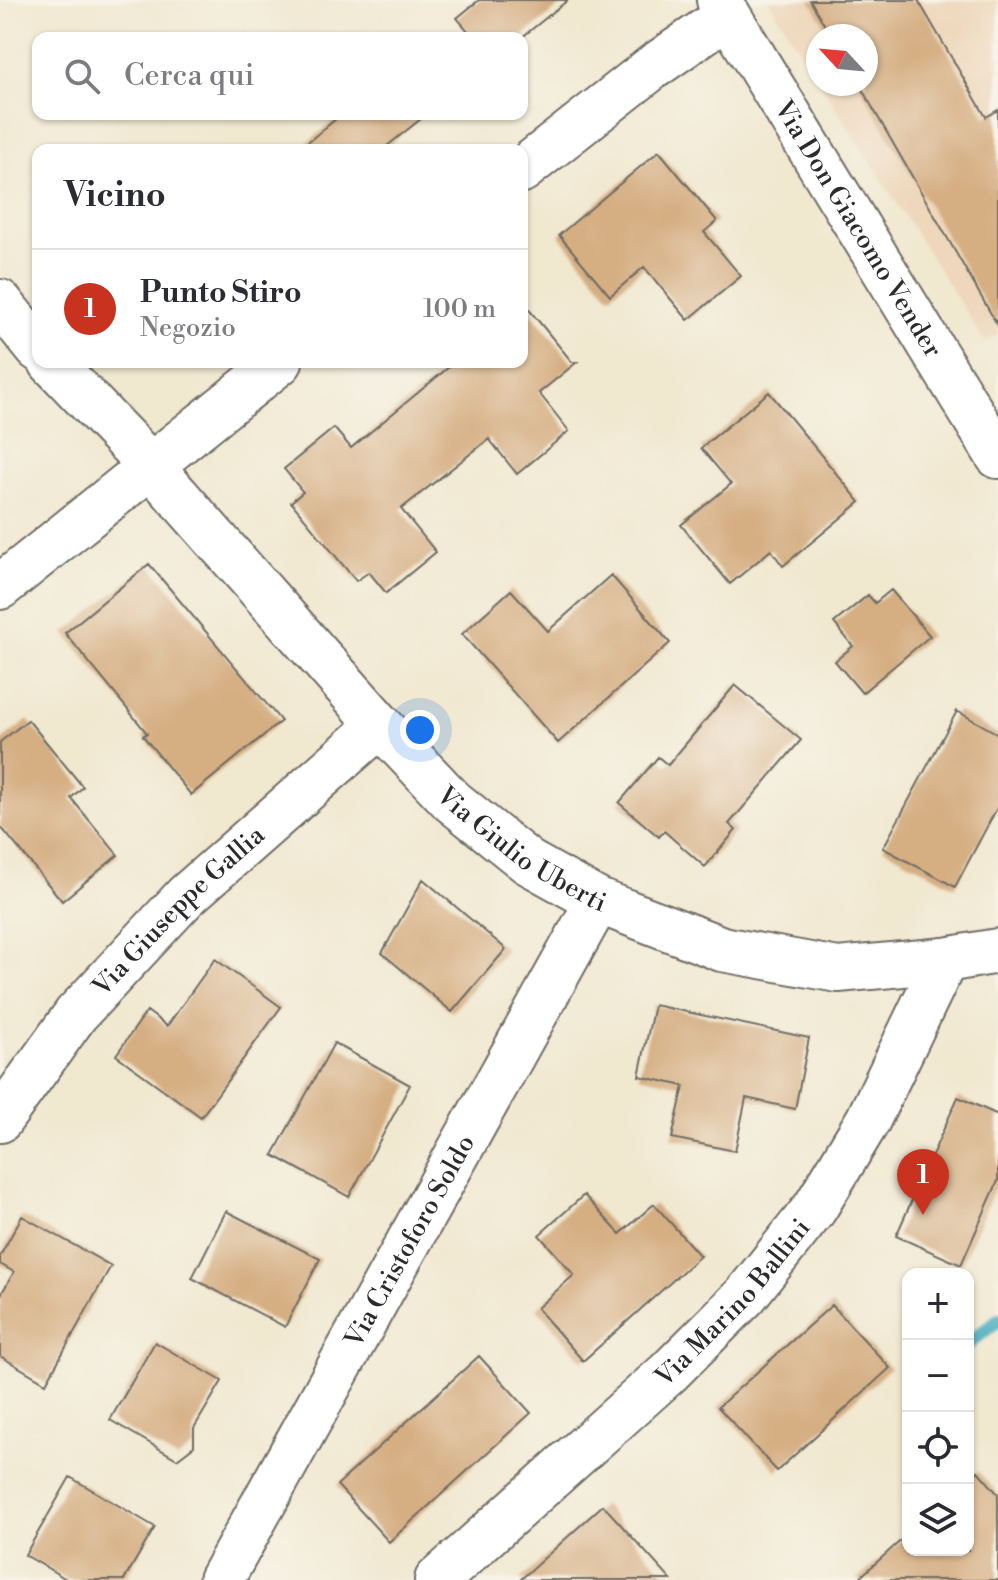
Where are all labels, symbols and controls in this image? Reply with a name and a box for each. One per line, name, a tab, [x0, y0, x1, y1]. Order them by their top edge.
north arrow	[806, 24, 878, 96]
search box	[32, 32, 528, 120]
icon: search	[60, 54, 104, 98]
text: Cerca qui	[124, 57, 254, 95]
street label: Via Don Giacomo Vender	[767, 94, 949, 364]
text: Vicino	[64, 175, 166, 217]
text: Punto Stiro	[140, 274, 302, 312]
text: 1	[84, 293, 96, 325]
text: 100 m	[423, 293, 496, 325]
text: Negozio	[140, 312, 236, 344]
your location	[400, 710, 440, 750]
street label: Via Giulio Uberti	[429, 779, 611, 920]
street label: Via Giuseppe Gallia	[85, 819, 272, 1004]
street label: Via Cristoforo Soldo	[338, 1129, 482, 1354]
pin: 1	[897, 1149, 949, 1215]
street label: Via Marino Ballini	[648, 1212, 817, 1394]
map controls	[902, 1268, 974, 1556]
button: +	[902, 1268, 974, 1340]
button: −	[902, 1340, 974, 1412]
button: locate	[902, 1412, 974, 1484]
button: layers	[902, 1484, 974, 1556]

